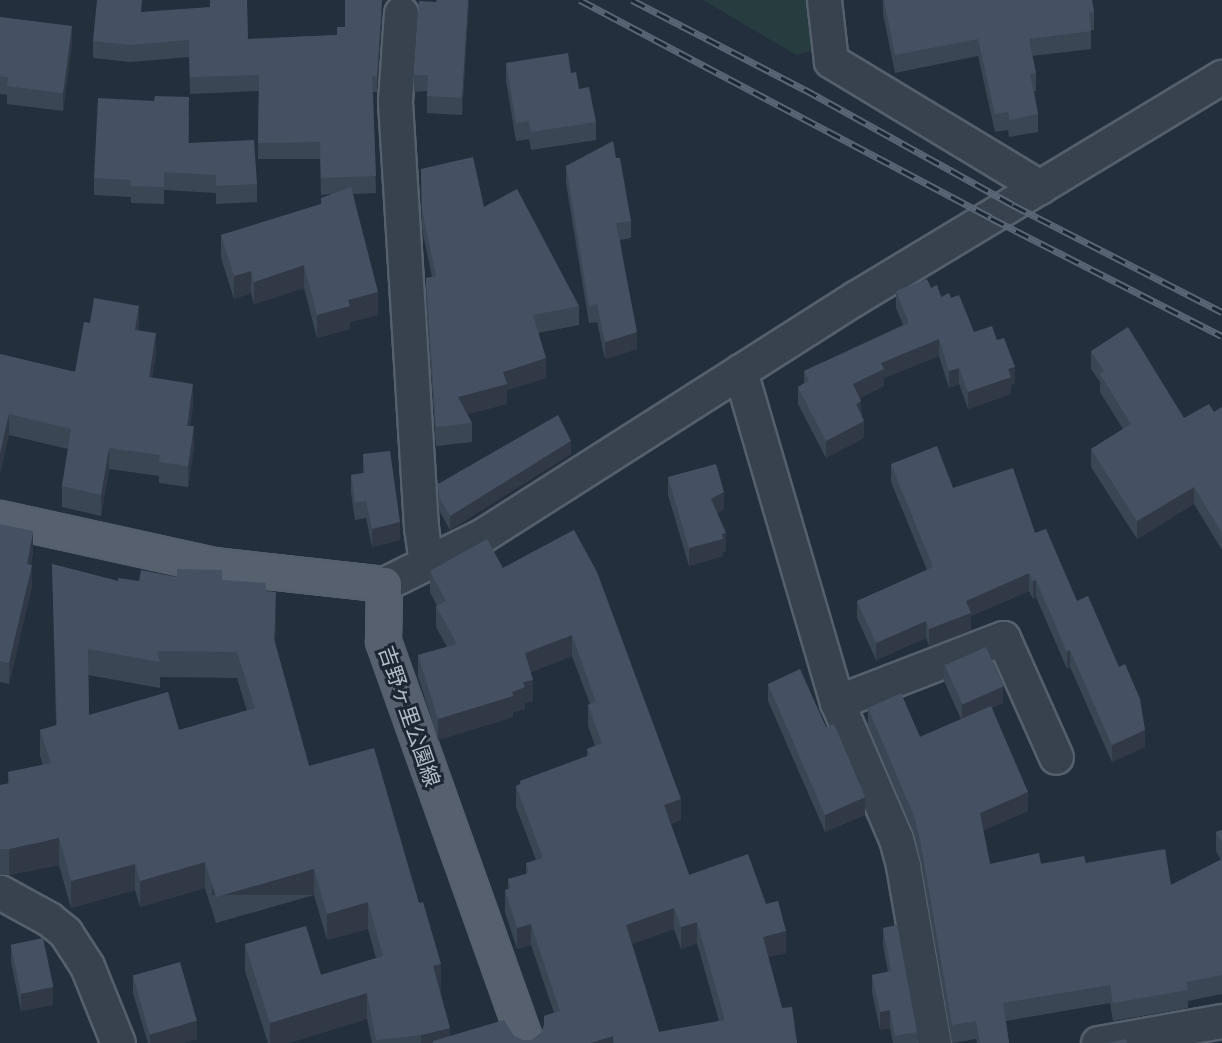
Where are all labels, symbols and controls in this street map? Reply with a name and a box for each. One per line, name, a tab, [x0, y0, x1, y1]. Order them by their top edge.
street label: 吉野ヶ里公園線	[374, 642, 446, 790]

